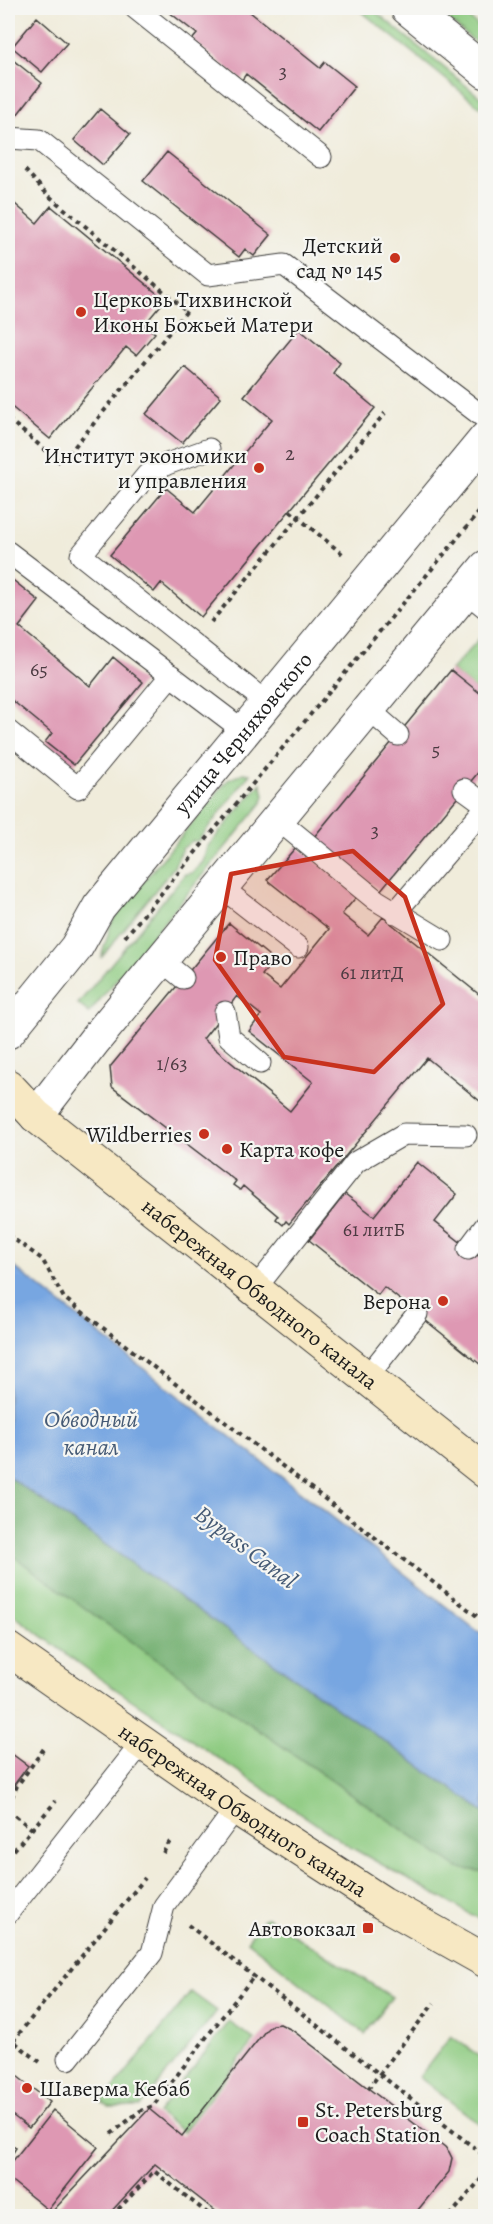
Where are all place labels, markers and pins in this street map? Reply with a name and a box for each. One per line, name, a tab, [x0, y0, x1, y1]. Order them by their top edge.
place label: Детский сад № 145	[296, 231, 383, 286]
marker: Детский сад № 145	[388, 251, 402, 265]
place label: Церковь Тихвинской Иконы Божьей Матери	[93, 285, 313, 340]
marker: Церковь Тихвинской Иконы Божьей Матери	[74, 305, 88, 319]
place label: Институт экономики и управления	[44, 441, 247, 496]
marker: Институт экономики и управления	[252, 461, 266, 475]
place label: Право	[233, 943, 292, 973]
marker: Право	[214, 950, 228, 964]
place label: Wildberries	[85, 1120, 192, 1150]
marker: Wildberries	[197, 1127, 211, 1141]
place label: Карта кофе	[239, 1135, 344, 1165]
marker: Карта кофе	[220, 1142, 234, 1156]
place label: Верона	[362, 1287, 432, 1317]
marker: Верона	[436, 1294, 450, 1308]
place label: Автовокзал	[248, 1914, 356, 1944]
marker: Автовокзал	[361, 1921, 375, 1935]
place label: Шаверма Кебаб	[39, 2074, 190, 2104]
marker: Шаверма Кебаб	[20, 2081, 34, 2095]
place label: St. Petersburg Coach Station	[315, 2095, 442, 2150]
marker: St. Petersburg Coach Station	[296, 2115, 310, 2129]

